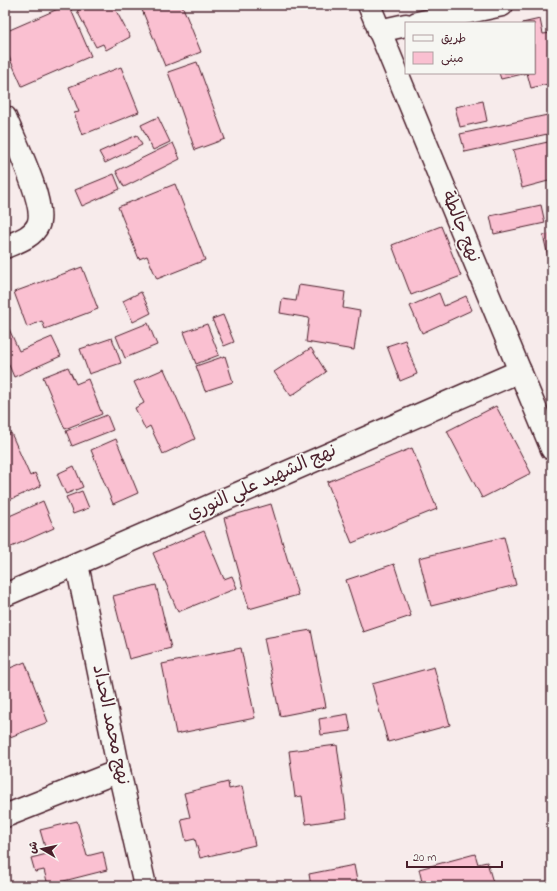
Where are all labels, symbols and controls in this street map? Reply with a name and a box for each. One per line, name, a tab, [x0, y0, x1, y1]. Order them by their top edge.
legend	[405, 22, 535, 74]
text: طريق	[441, 30, 466, 48]
text: مبنى	[441, 50, 464, 68]
street label: نهج جالطة	[434, 187, 486, 267]
street label: نهج الشهيد علي النوري	[183, 438, 341, 529]
street label: نهج محمد الحداد	[85, 662, 135, 788]
north arrow	[22, 829, 62, 869]
text: ش	[24, 840, 42, 855]
scale bar	[407, 843, 502, 869]
text: 20 m	[413, 849, 436, 867]

